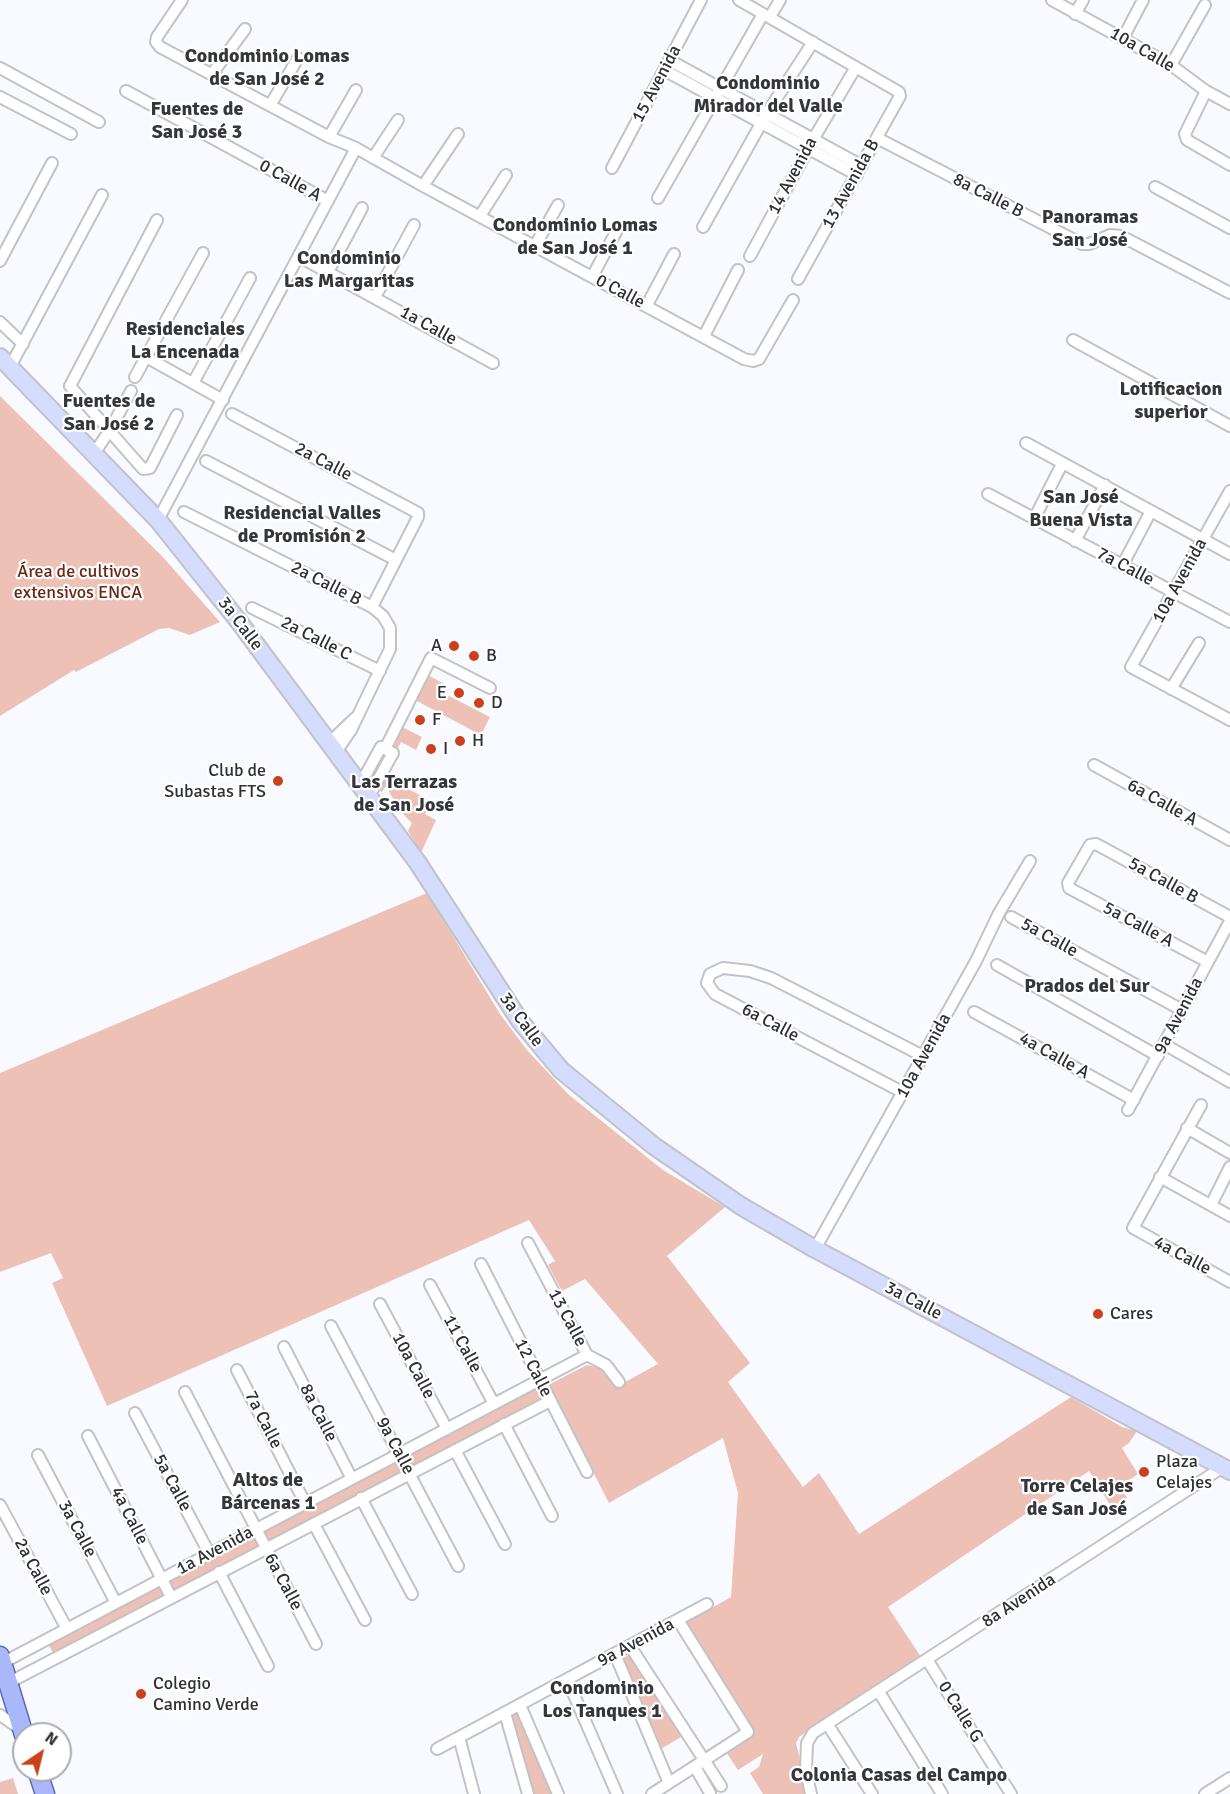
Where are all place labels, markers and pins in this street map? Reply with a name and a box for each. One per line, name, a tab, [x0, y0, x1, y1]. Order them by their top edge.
place label: A	[431, 635, 442, 657]
marker: A	[447, 639, 461, 653]
place label: B	[486, 645, 497, 667]
marker: B	[467, 649, 481, 663]
place label: E	[437, 682, 447, 704]
marker: E	[452, 686, 466, 700]
place label: D	[491, 692, 503, 714]
marker: D	[472, 696, 486, 710]
place label: F	[432, 709, 441, 731]
marker: F	[413, 713, 427, 727]
place label: H	[472, 730, 484, 752]
marker: H	[453, 734, 467, 748]
place label: I	[443, 738, 448, 760]
marker: I	[424, 742, 438, 756]
place label: Club de Subastas FTS	[164, 760, 266, 802]
marker: Club de Subastas FTS	[271, 774, 285, 788]
place label: Cares	[1110, 1303, 1153, 1325]
marker: Cares	[1091, 1307, 1105, 1321]
place label: Plaza Celajes	[1156, 1451, 1212, 1494]
marker: Plaza Celajes	[1137, 1465, 1151, 1479]
place label: Colegio Camino Verde	[153, 1673, 259, 1716]
marker: Colegio Camino Verde	[134, 1687, 148, 1701]

